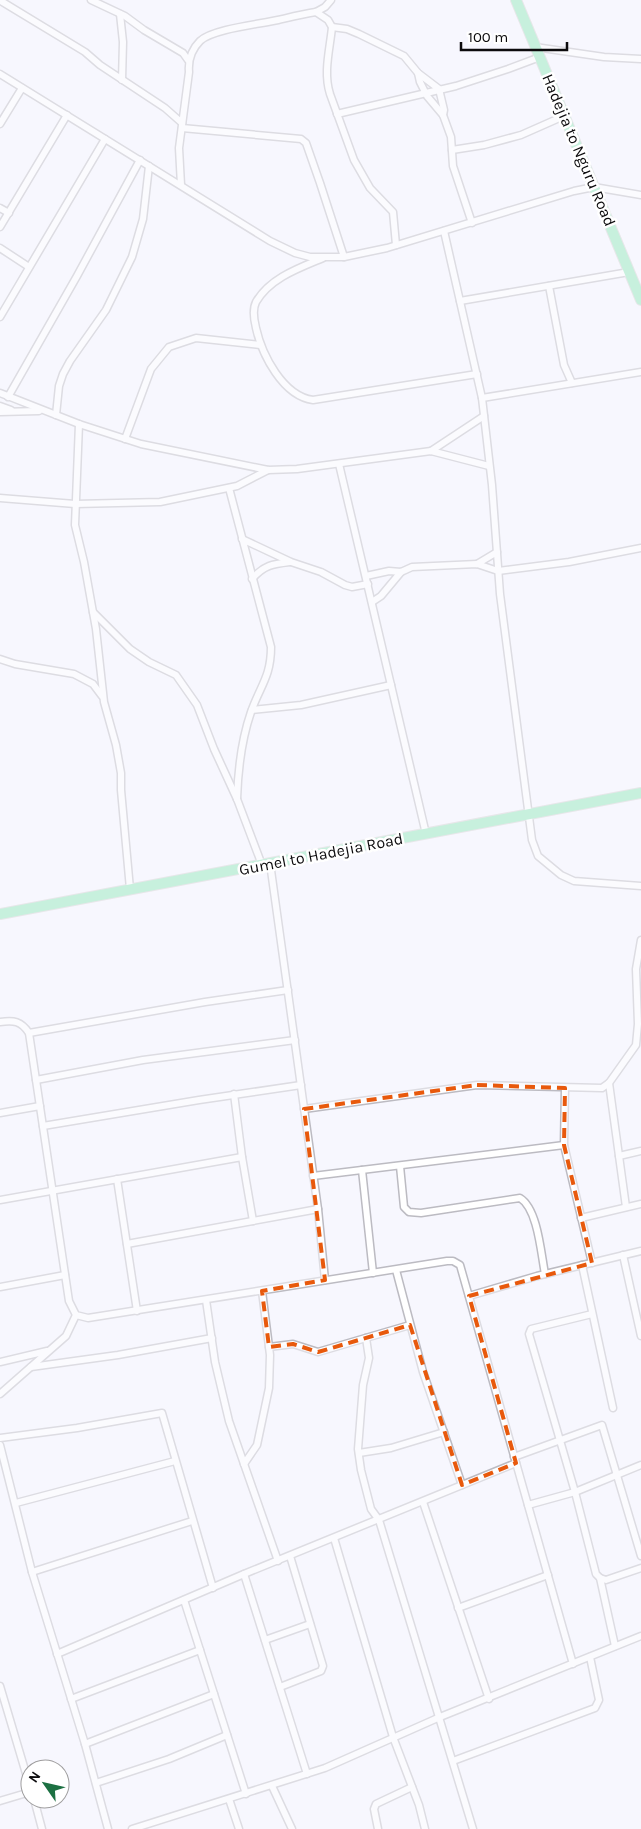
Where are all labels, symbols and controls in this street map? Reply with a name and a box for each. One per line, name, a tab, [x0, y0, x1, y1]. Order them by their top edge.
scale bar	[461, 20, 567, 52]
text: 100 m	[468, 28, 508, 46]
street label: Hadejia to Nguru Road	[538, 71, 620, 229]
street label: Gumel to Hadejia Road	[237, 829, 405, 879]
north arrow	[20, 1759, 70, 1809]
text: N	[25, 1768, 44, 1786]

